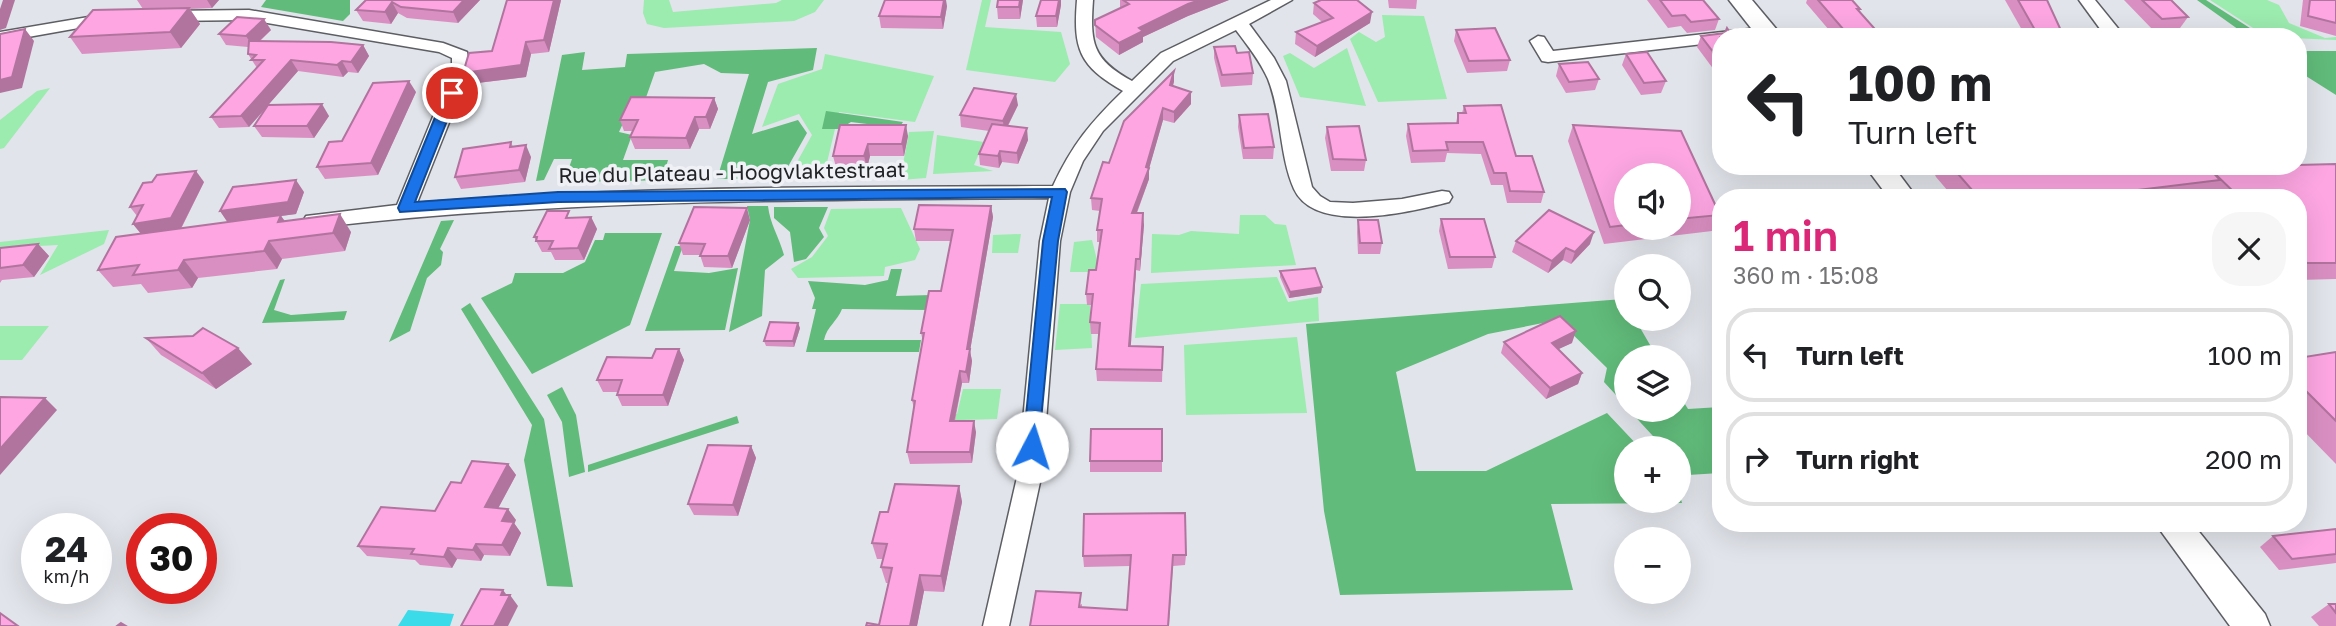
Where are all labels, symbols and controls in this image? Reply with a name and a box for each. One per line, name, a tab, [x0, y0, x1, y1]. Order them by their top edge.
text: 100 m	[1848, 53, 1992, 112]
icon: left	[1733, 56, 1824, 147]
pin	[422, 63, 482, 123]
icon: arrive	[433, 74, 471, 112]
text: Turn left	[1848, 113, 1977, 151]
street label: Rue du Plateau - Hoogvlaktestraat	[558, 156, 906, 188]
map controls	[1614, 163, 1691, 604]
button: sound	[1614, 163, 1691, 240]
text: 1 min	[1733, 210, 1838, 260]
button: close	[2212, 212, 2286, 286]
button: search	[1614, 254, 1691, 331]
text: 360 m · 15:08	[1733, 261, 1879, 289]
icon: left	[1737, 336, 1775, 374]
text: Turn left	[1796, 340, 1904, 371]
text: 100 m	[2208, 340, 2282, 371]
button: layers	[1614, 345, 1691, 422]
position arrow	[995, 410, 1069, 484]
button: +	[1614, 436, 1691, 513]
icon: right	[1737, 440, 1775, 478]
text: Turn right	[1796, 444, 1919, 475]
text: 200 m	[2205, 444, 2282, 475]
speed limit sign: 30	[126, 513, 217, 604]
button: −	[1614, 527, 1691, 604]
text: 24	[45, 528, 88, 570]
text: km/h	[44, 565, 89, 587]

